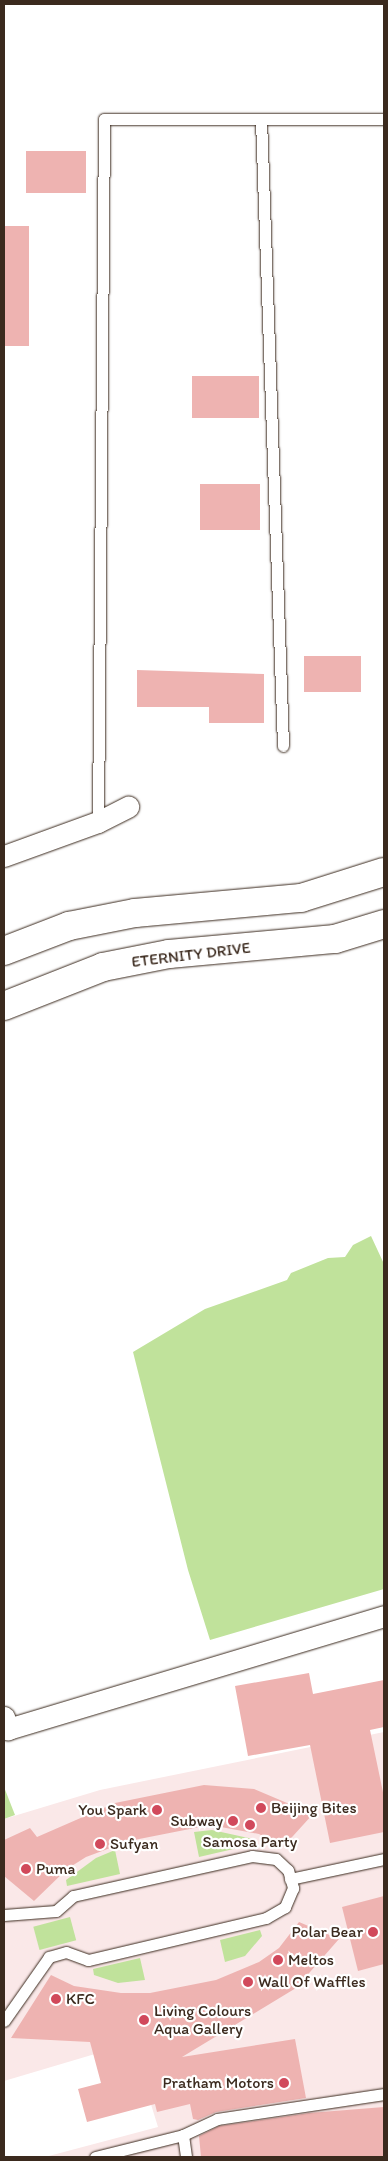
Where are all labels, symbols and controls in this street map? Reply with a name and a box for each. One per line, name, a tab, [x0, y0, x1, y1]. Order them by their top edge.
street label: ETERNITY DRIVE	[130, 938, 252, 972]
place label: Beijing Bites	[271, 1798, 357, 1818]
place label: You Spark	[78, 1800, 147, 1820]
marker: Beijing Bites	[255, 1802, 267, 1814]
marker: You Spark	[151, 1804, 163, 1816]
place label: Subway	[171, 1811, 223, 1831]
marker: Subway	[227, 1815, 239, 1827]
marker: Samosa Party	[244, 1819, 256, 1831]
place label: Samosa Party	[203, 1832, 297, 1852]
place label: Sufyan	[110, 1834, 158, 1854]
marker: Sufyan	[94, 1838, 106, 1850]
place label: Puma	[36, 1859, 75, 1879]
marker: Puma	[20, 1863, 32, 1875]
place label: Polar Bear	[292, 1922, 363, 1942]
marker: Polar Bear	[367, 1926, 379, 1938]
place label: Meltos	[288, 1950, 334, 1970]
marker: Meltos	[272, 1954, 284, 1966]
place label: Wall Of Waffles	[258, 1972, 366, 1992]
marker: Wall Of Waffles	[242, 1976, 254, 1988]
place label: KFC	[66, 1989, 95, 2009]
marker: KFC	[50, 1993, 62, 2005]
place label: Living Colours Aqua Gallery	[154, 2001, 251, 2039]
marker: Living Colours Aqua Gallery	[138, 2014, 150, 2026]
place label: Pratham Motors	[163, 2073, 274, 2093]
marker: Pratham Motors	[278, 2077, 290, 2089]

